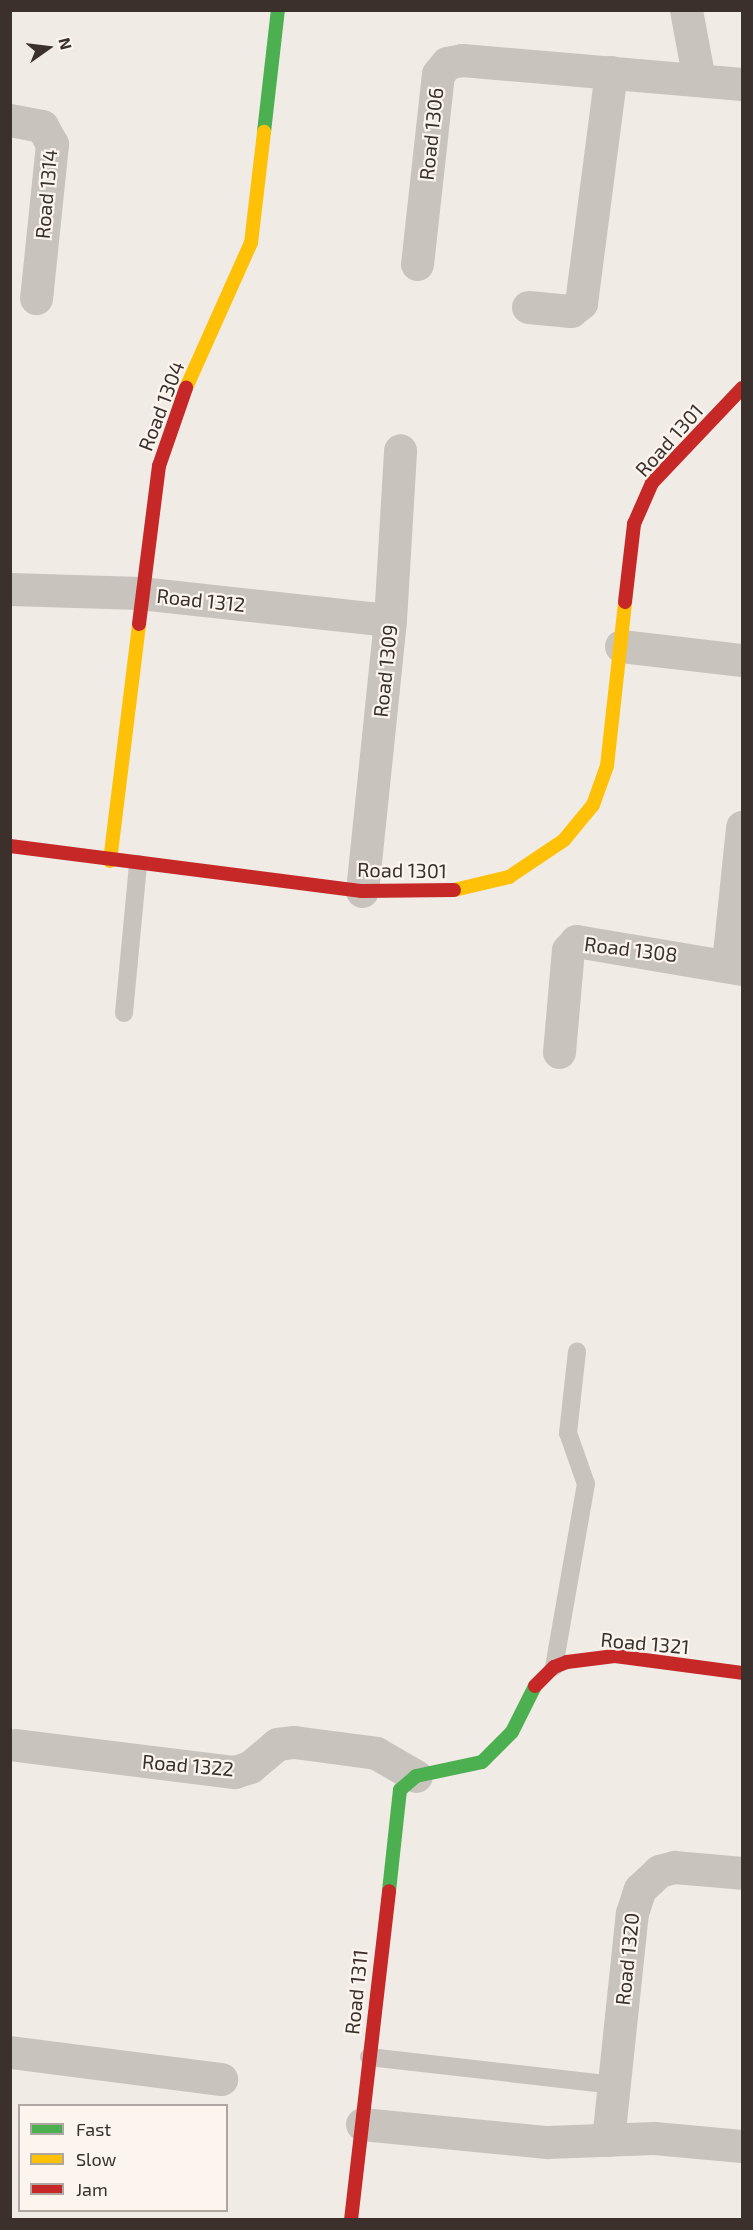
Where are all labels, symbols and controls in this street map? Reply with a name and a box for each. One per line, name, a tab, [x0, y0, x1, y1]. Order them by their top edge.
north arrow	[18, 18, 78, 78]
text: N	[55, 36, 77, 51]
street label: Road 1306	[414, 86, 448, 182]
street label: Road 1314	[30, 148, 62, 240]
street label: Road 1304	[133, 358, 189, 454]
street label: Road 1301	[630, 399, 708, 481]
street label: Road 1312	[156, 583, 246, 617]
street label: Road 1309	[368, 623, 402, 719]
street label: Road 1301	[357, 857, 447, 883]
street label: Road 1308	[583, 931, 679, 967]
street label: Road 1321	[600, 1627, 690, 1659]
street label: Road 1322	[141, 1749, 235, 1781]
street label: Road 1320	[610, 1912, 644, 2006]
street label: Road 1311	[340, 1948, 372, 2036]
legend	[18, 2104, 228, 2212]
text: Fast	[76, 2118, 111, 2140]
text: Slow	[76, 2148, 116, 2170]
text: Jam	[76, 2178, 108, 2200]

